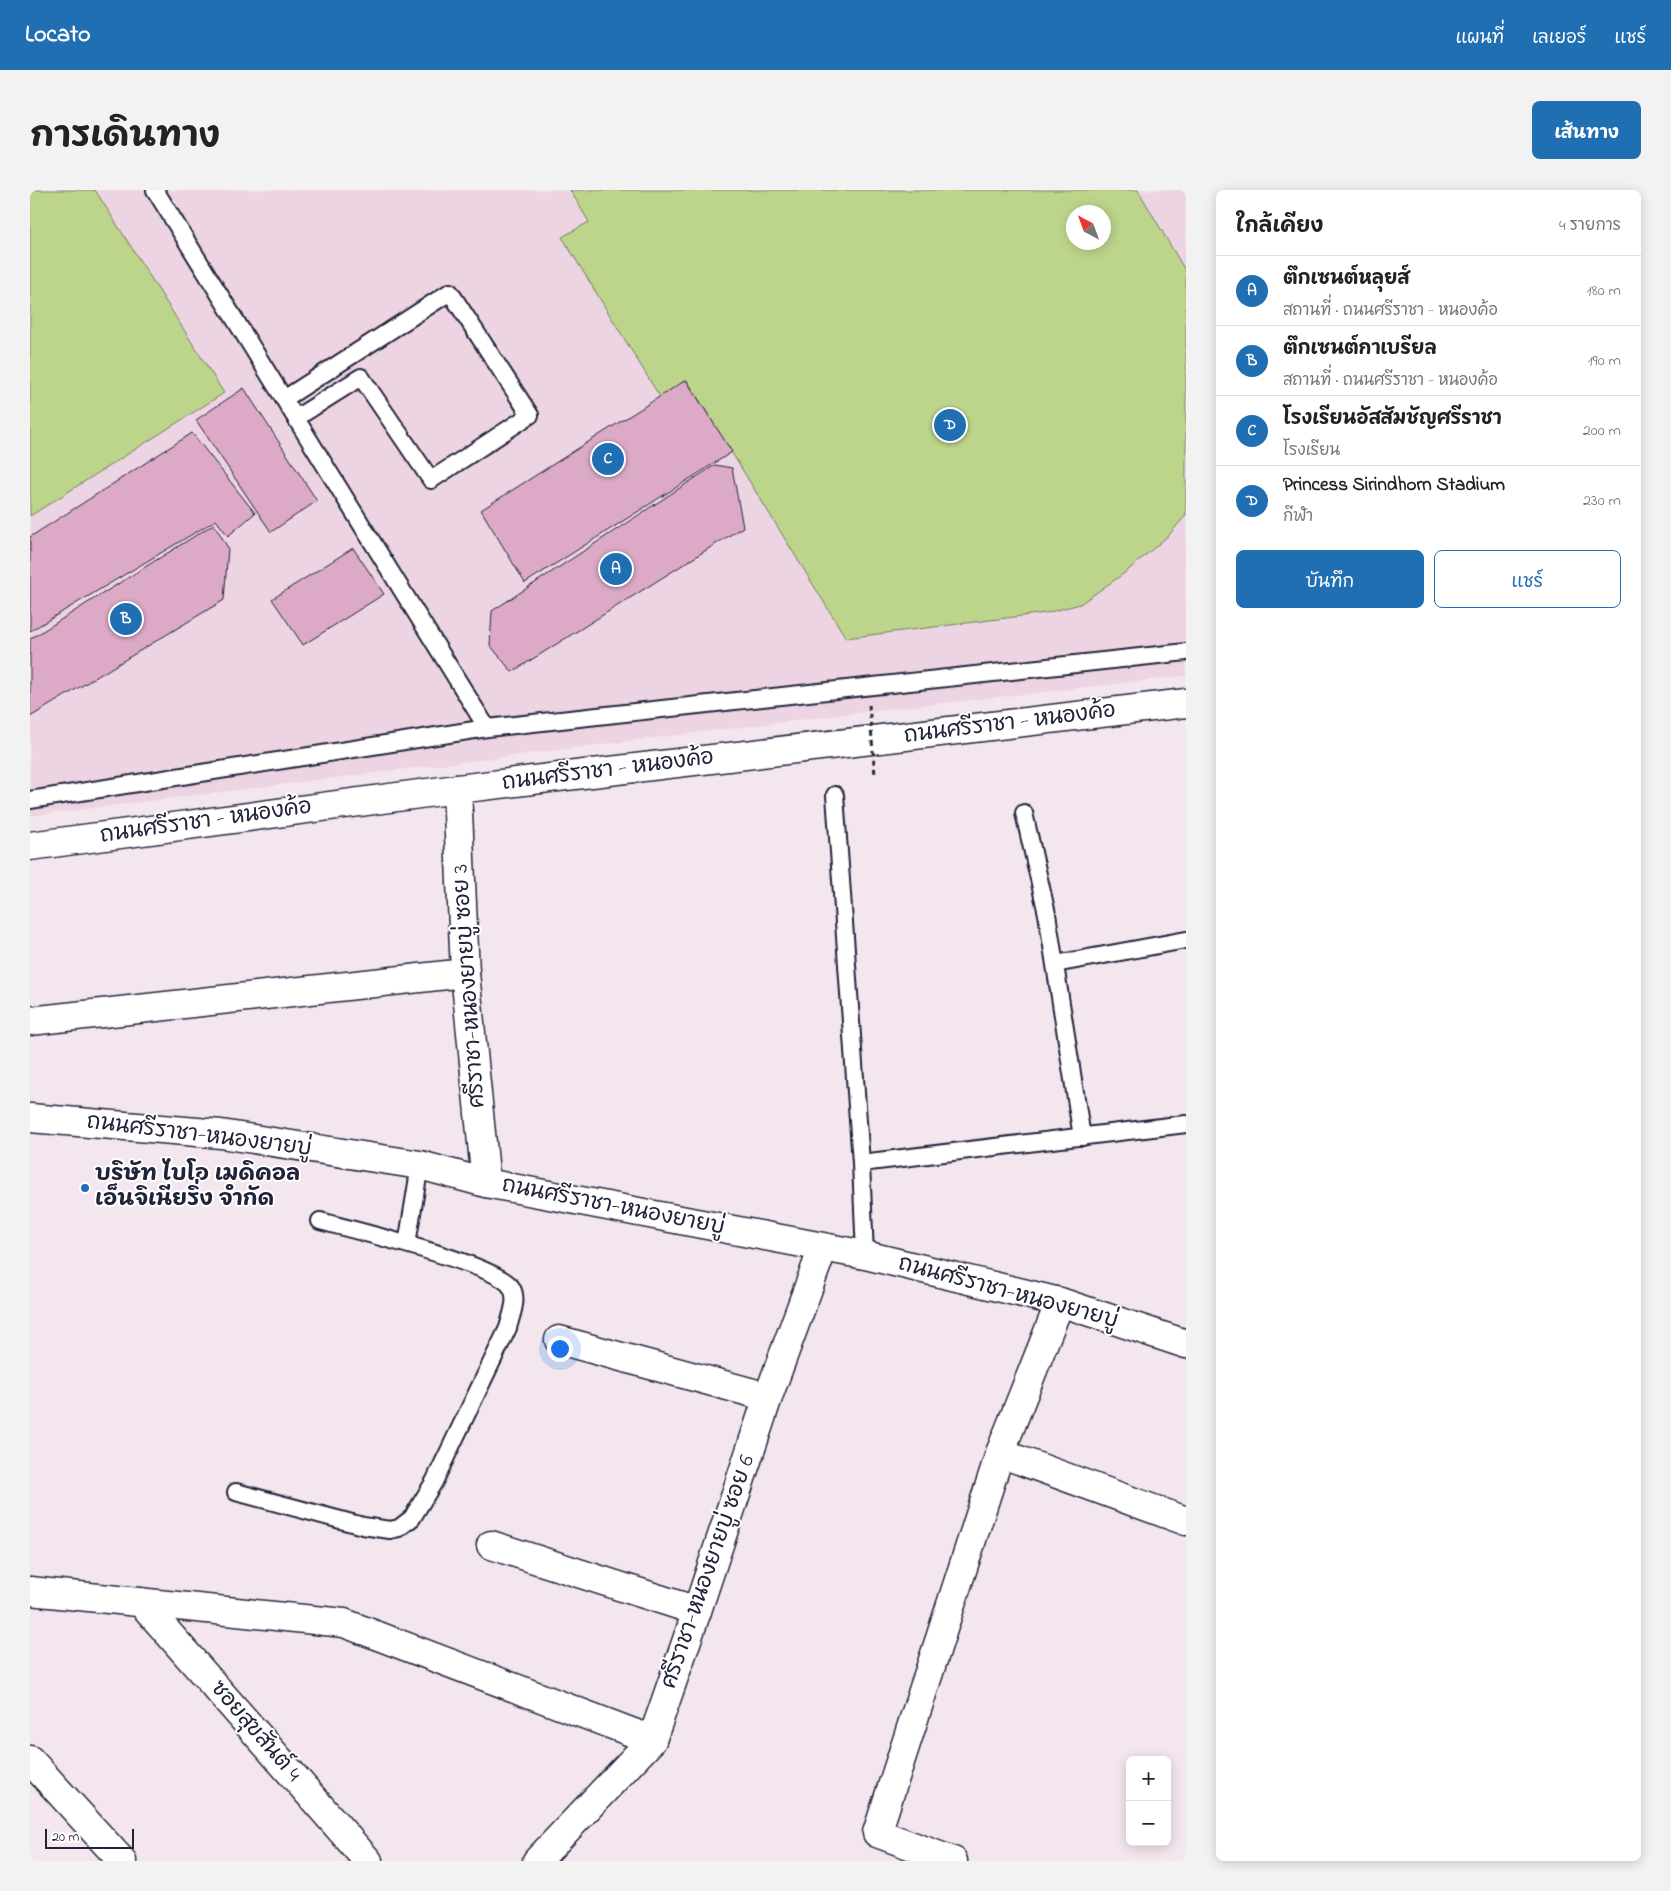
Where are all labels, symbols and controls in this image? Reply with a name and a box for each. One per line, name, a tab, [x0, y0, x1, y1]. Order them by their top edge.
text: Locato	[25, 18, 91, 53]
text: แผนที่	[1456, 26, 1504, 52]
text: เลเยอร์	[1532, 26, 1586, 52]
text: แชร์	[1614, 26, 1646, 52]
button: เส้นทาง	[1532, 101, 1641, 159]
text: การเดินทาง	[30, 112, 220, 163]
north arrow	[1066, 205, 1111, 250]
text: ใกล้เคียง	[1236, 212, 1323, 242]
text: 4 รายการ	[1559, 214, 1621, 238]
text: ตึกเซนต์หลุยส์	[1283, 266, 1410, 293]
text: A	[1247, 279, 1257, 303]
text: 180 m	[1587, 279, 1621, 303]
text: สถานที่ · ถนนศรีราชา - หนองค้อ	[1283, 299, 1498, 323]
text: ตึกเซนต์กาเบรียล	[1283, 336, 1437, 363]
text: B	[1247, 349, 1257, 373]
text: 190 m	[1588, 349, 1621, 373]
text: สถานที่ · ถนนศรีราชา - หนองค้อ	[1283, 369, 1498, 393]
pin: D	[934, 406, 966, 444]
text: โรงเรียนอัสสัมชัญศรีราชา	[1283, 406, 1502, 433]
text: C	[1248, 419, 1256, 443]
text: 200 m	[1583, 419, 1621, 443]
text: โรงเรียน	[1283, 439, 1340, 463]
pin: C	[592, 440, 624, 478]
text: Princess Sirindhorn Stadium	[1283, 472, 1505, 499]
text: D	[1246, 489, 1258, 513]
text: 230 m	[1583, 489, 1621, 513]
text: กีฬา	[1283, 505, 1313, 529]
pin: A	[600, 550, 632, 588]
button: บันทึก	[1236, 550, 1424, 608]
button: แชร์	[1434, 550, 1621, 608]
pin: B	[110, 600, 142, 638]
street label: ถนนศรีราชา - หนองค้อ	[902, 694, 1118, 753]
street label: ถนนศรีราชา - หนองค้อ	[500, 741, 716, 800]
street label: ถนนศรีราชา - หนองค้อ	[98, 790, 314, 853]
street label: ศรีราชา-หนองยายบู่ ซอย 3	[446, 863, 494, 1109]
street label: ถนนศรีราชา-หนองยายบู่	[85, 1106, 313, 1166]
place label: บริษัท ไบโอ เมดิคอล เอ็นจิเนียริ่ง จำกัด	[95, 1158, 300, 1216]
street label: ถนนศรีราชา-หนองยายบู่	[499, 1170, 727, 1244]
marker: บริษัท ไบโอ เมดิคอล เอ็นจิเนียริ่ง จำกัด	[79, 1182, 91, 1194]
street label: ถนนศรีราชา-หนองยายบู่	[894, 1248, 1122, 1338]
your location	[547, 1336, 573, 1362]
street label: ศรีราชา-หนองยายบู่ ซอย 6	[654, 1451, 764, 1693]
street label: ซอยสุขสันต์ 4	[202, 1674, 309, 1790]
map controls	[1126, 1756, 1171, 1846]
button: +	[1126, 1756, 1171, 1801]
button: −	[1126, 1801, 1171, 1846]
scale bar	[45, 1826, 134, 1849]
text: 20 m	[52, 1827, 79, 1848]

